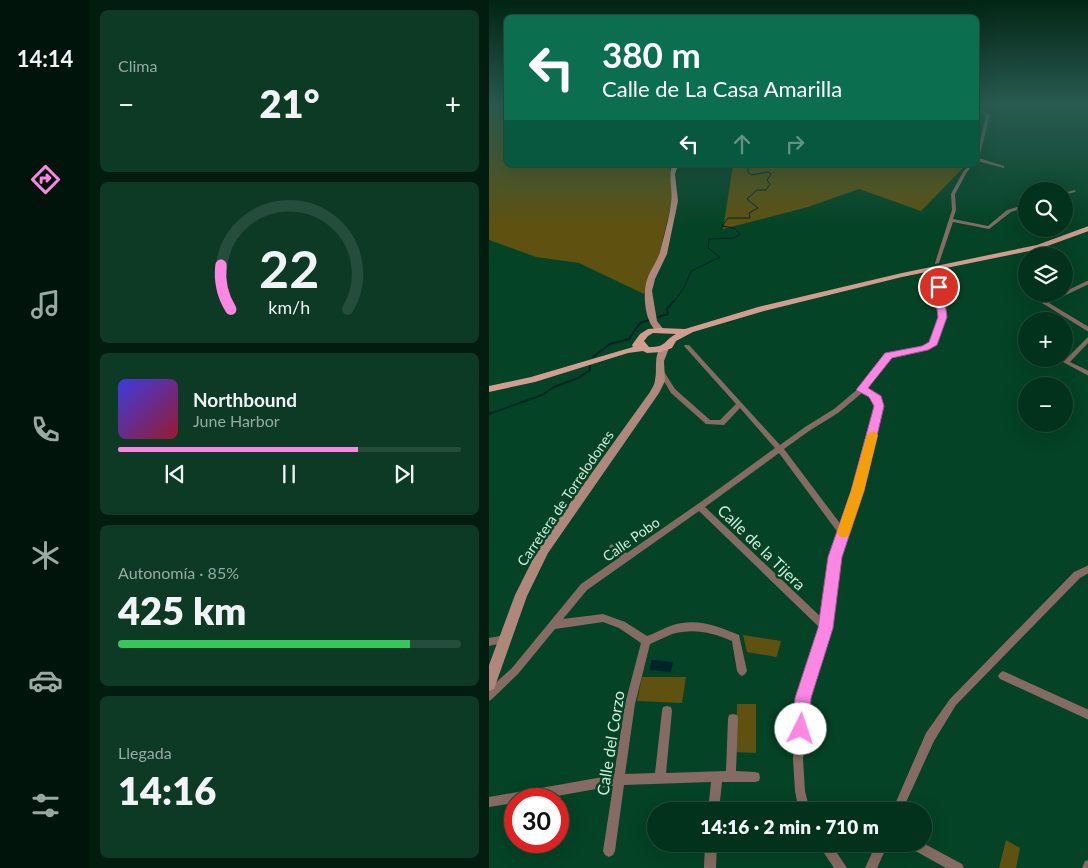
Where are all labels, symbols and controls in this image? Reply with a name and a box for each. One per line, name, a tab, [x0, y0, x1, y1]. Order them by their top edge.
text: 380 m	[602, 33, 701, 75]
icon: left	[519, 35, 584, 100]
text: 14:14	[17, 45, 73, 72]
text: Clima	[118, 56, 157, 75]
text: Calle de La Casa Amarilla	[602, 75, 842, 102]
text: 21°	[260, 80, 319, 126]
text: −	[118, 87, 134, 121]
text: +	[445, 87, 461, 121]
icon: left	[675, 130, 703, 158]
icon: ahead	[728, 130, 756, 158]
icon: right	[781, 130, 809, 158]
icon: directions	[28, 162, 63, 197]
map controls	[1018, 182, 1073, 432]
button: search	[1018, 182, 1073, 237]
text: 22	[259, 237, 320, 299]
button: layers	[1018, 247, 1073, 302]
pin	[918, 266, 960, 308]
icon: arrive	[925, 273, 953, 301]
icon: music	[28, 287, 63, 322]
text: km/h	[269, 296, 310, 318]
button: +	[1018, 312, 1073, 367]
button: −	[1018, 377, 1073, 432]
text: Northbound	[193, 388, 297, 411]
text: June Harbor	[193, 411, 280, 430]
icon: phone	[28, 412, 63, 447]
street label: Carretera de Torrelodones	[513, 427, 617, 569]
icon: previous	[161, 460, 189, 488]
icon: pause	[275, 460, 303, 488]
icon: next	[390, 460, 418, 488]
street label: Calle de la Tijera	[714, 500, 810, 594]
street label: Calle Pobo	[599, 513, 663, 565]
icon: climate	[28, 538, 63, 573]
text: Autonomía · 85%	[118, 563, 239, 582]
text: 425 km	[118, 587, 246, 633]
icon: car	[28, 663, 63, 698]
street label: Calle del Corzo	[592, 689, 628, 797]
position arrow	[774, 702, 826, 754]
text: Llegada	[118, 743, 172, 762]
text: 14:16	[118, 767, 216, 813]
icon: filters	[28, 788, 63, 823]
speed limit sign: 30	[504, 788, 569, 853]
text: 14:16 · 2 min · 710 m	[700, 815, 879, 838]

